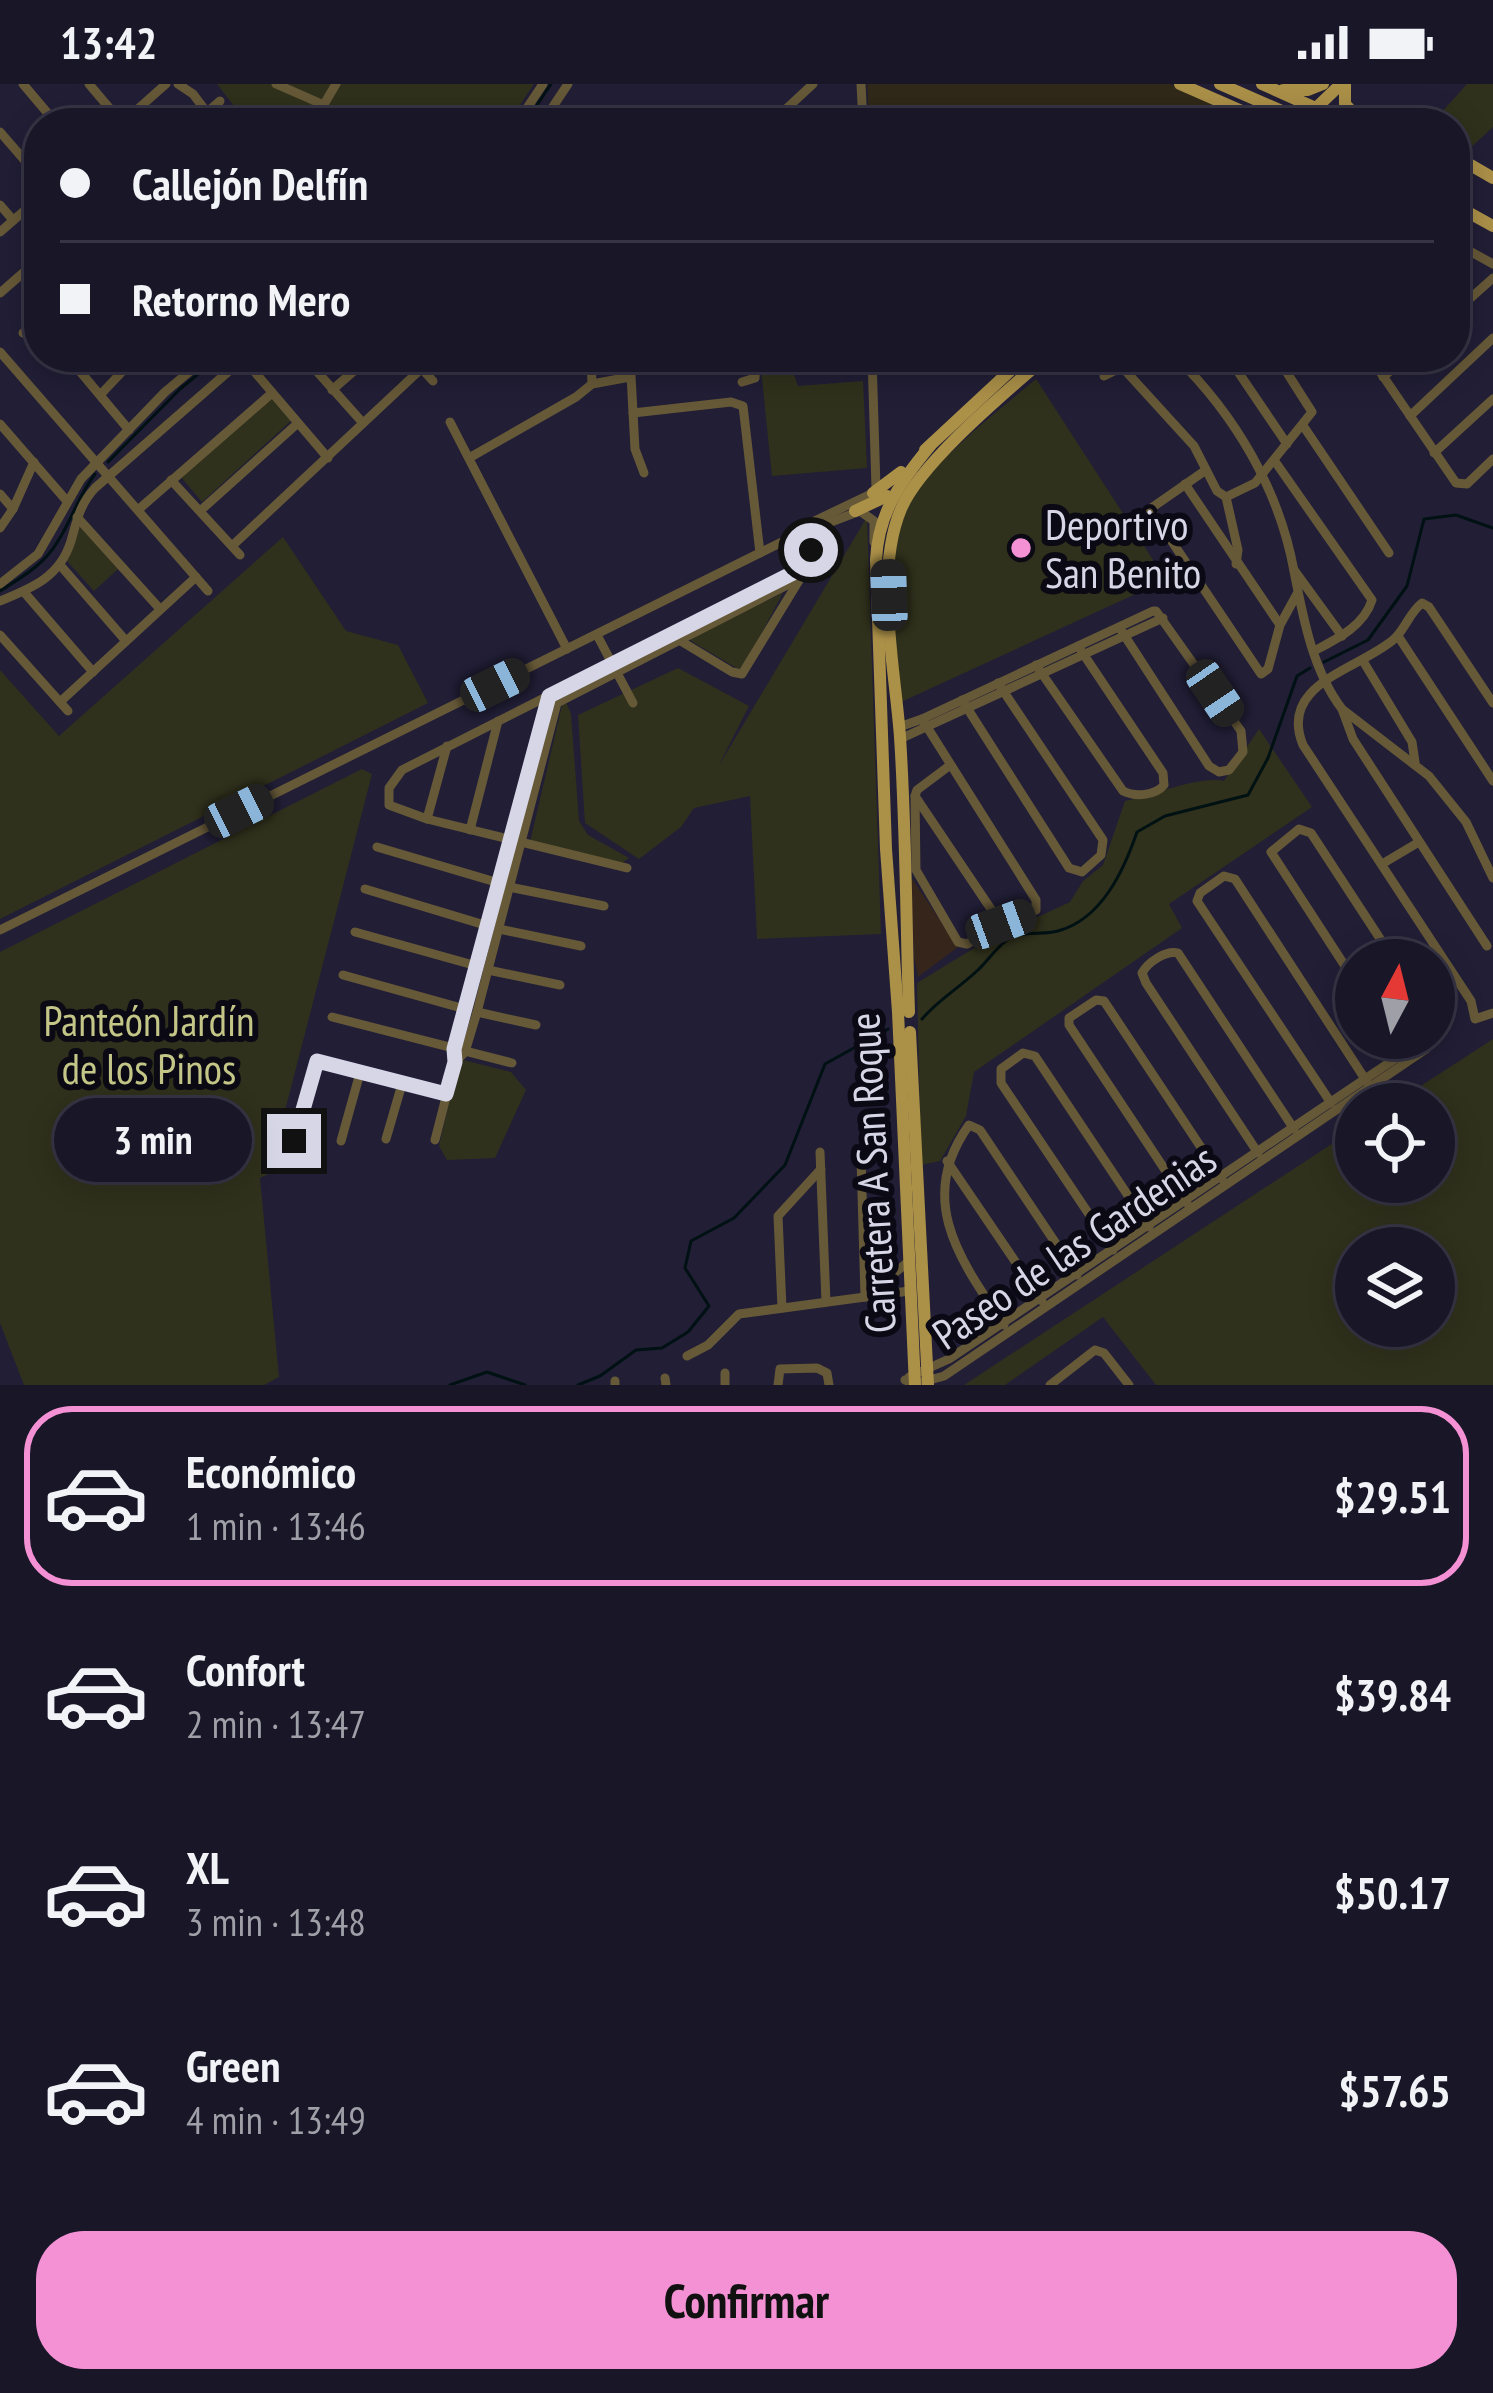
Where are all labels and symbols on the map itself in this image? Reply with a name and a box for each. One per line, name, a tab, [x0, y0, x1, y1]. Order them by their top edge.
place label: Deportivo San Benito	[1045, 497, 1201, 600]
route start	[784, 523, 838, 577]
marker: Deportivo San Benito	[1008, 535, 1034, 561]
car	[870, 558, 908, 632]
car	[455, 653, 535, 717]
car	[1180, 653, 1250, 733]
car	[199, 779, 279, 843]
car	[961, 895, 1041, 953]
north arrow	[1335, 939, 1455, 1059]
park label: Panteón Jardín de los Pinos	[44, 993, 254, 1096]
street label: Carretera A San Roque	[836, 1012, 908, 1334]
callout: 3 min	[54, 1099, 252, 1183]
route end	[267, 1114, 321, 1168]
street label: Paseo de las Gardenias	[922, 1131, 1226, 1361]

